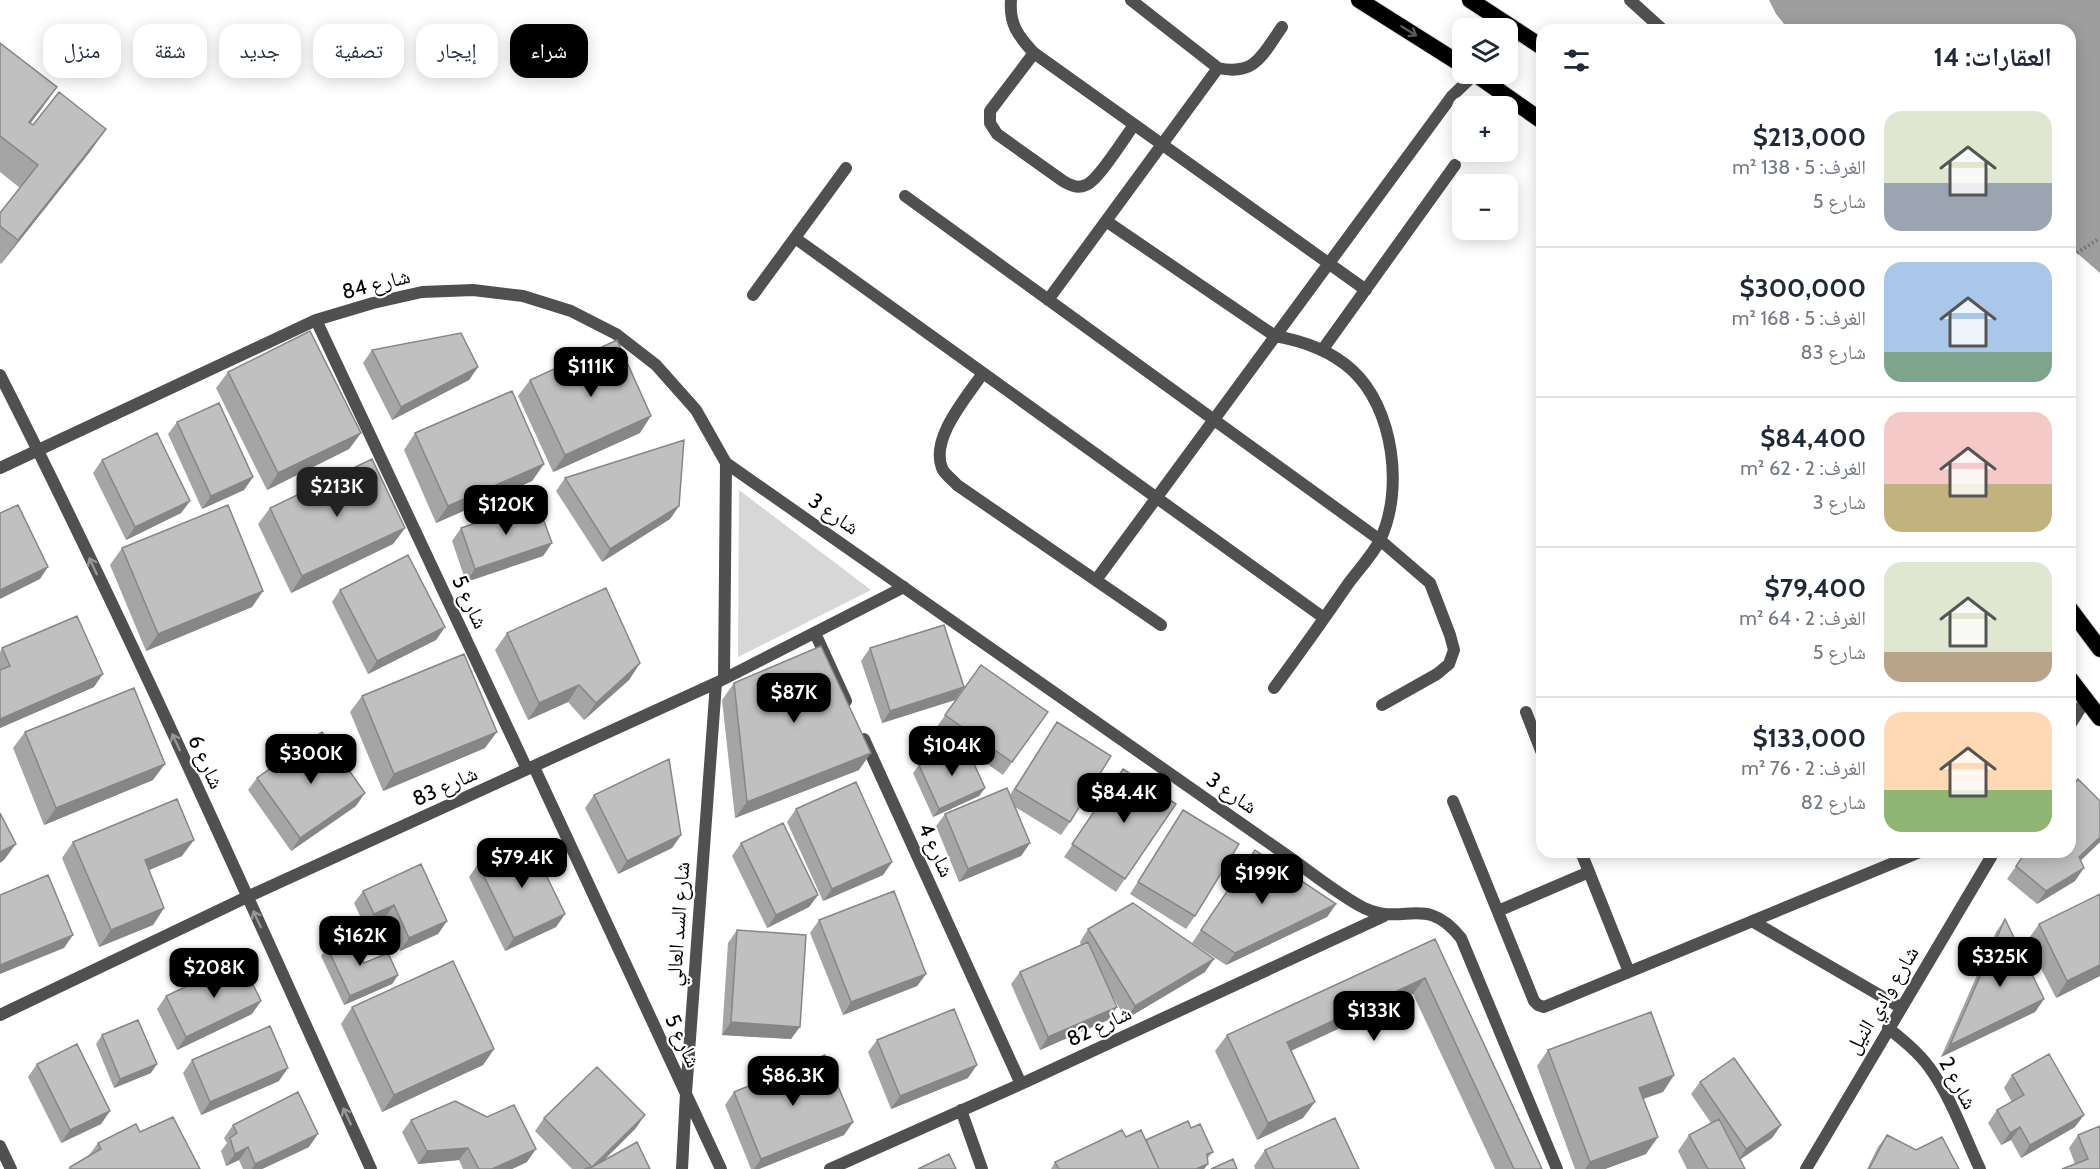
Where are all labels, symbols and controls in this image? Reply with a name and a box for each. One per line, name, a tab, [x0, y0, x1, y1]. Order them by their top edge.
map controls	[1452, 18, 1518, 240]
button: layers	[1452, 18, 1518, 84]
chip: منزل	[43, 24, 121, 78]
chip: شقة	[133, 24, 207, 78]
chip: جديد	[219, 24, 301, 78]
chip: تصفية	[313, 24, 404, 78]
chip: إيجار	[416, 24, 498, 78]
chip: شراء	[510, 24, 588, 78]
one-way arrow	[1400, 25, 1417, 37]
text: العقارات: 14	[1934, 41, 2052, 73]
icon: filters	[1560, 44, 1593, 77]
button: +	[1452, 96, 1518, 162]
text: $213,000	[1753, 121, 1866, 153]
icon: home	[1932, 135, 2004, 207]
text: الغرف: 5 · 138 m²	[1732, 155, 1866, 179]
button: −	[1452, 174, 1518, 240]
text: شارع 5	[1813, 189, 1866, 213]
street label: شارع 84	[339, 263, 413, 305]
text: $300,000	[1740, 272, 1866, 304]
icon: home	[1932, 286, 2004, 358]
text: الغرف: 5 · 168 m²	[1732, 306, 1866, 330]
text: شارع 83	[1801, 340, 1866, 364]
pin: $111K	[549, 347, 633, 398]
text: $111K	[568, 354, 614, 378]
text: $84,400	[1760, 422, 1866, 454]
icon: home	[1932, 436, 2004, 508]
text: الغرف: 2 · 62 m²	[1740, 456, 1866, 480]
pin: $213K	[295, 467, 379, 518]
text: $213K	[311, 474, 363, 498]
pin: $120K	[464, 485, 548, 536]
street label: شارع 3	[804, 487, 864, 541]
text: شارع 3	[1813, 490, 1866, 514]
text: $120K	[478, 492, 534, 516]
one-way arrow	[86, 557, 98, 575]
street label: شارع 5	[446, 571, 494, 633]
text: $79,400	[1765, 572, 1866, 604]
icon: home	[1932, 586, 2004, 658]
text: الغرف: 2 · 64 m²	[1739, 606, 1866, 630]
text: شارع 5	[1813, 640, 1866, 664]
pin: $87K	[758, 673, 830, 724]
text: $87K	[771, 680, 817, 704]
text: $133,000	[1752, 722, 1866, 754]
pin: $104K	[910, 726, 994, 777]
street label: شارع 6	[182, 731, 230, 793]
text: $104K	[923, 733, 981, 757]
one-way arrow	[169, 734, 181, 752]
pin: $300K	[269, 734, 353, 785]
icon: home	[1932, 736, 2004, 808]
text: $300K	[279, 741, 343, 765]
text: الغرف: 2 · 76 m²	[1741, 756, 1866, 780]
street label: شارع 83	[408, 760, 482, 812]
street label: شارع 3	[1202, 766, 1262, 820]
pin: $84.4K	[1075, 773, 1173, 824]
text: $84.4K	[1091, 780, 1157, 804]
text: شارع 82	[1801, 790, 1866, 814]
street label: شارع 4	[912, 819, 960, 881]
pin: $79.4K	[473, 838, 571, 889]
text: $79.4K	[491, 845, 553, 869]
pin: $199K	[1220, 854, 1304, 905]
street label: شارع السد العالي	[661, 861, 699, 988]
text: $199K	[1235, 861, 1289, 885]
one-way arrow	[251, 911, 263, 929]
pin: $162K	[318, 916, 402, 967]
text: $162K	[333, 923, 387, 947]
pin: $325K	[1958, 937, 2042, 988]
street label: شارع وادي النيل	[1840, 941, 1927, 1060]
text: $325K	[1972, 944, 2028, 968]
pin: $208K	[172, 948, 256, 999]
text: $208K	[184, 955, 244, 979]
pin: $133K	[1332, 991, 1416, 1042]
text: $133K	[1347, 998, 1401, 1022]
street label: شارع 82	[1063, 1000, 1135, 1052]
street label: شارع 5	[659, 1010, 707, 1072]
street label: شارع 2	[1933, 1052, 1983, 1114]
pin: $86.3K	[744, 1056, 842, 1107]
text: $86.3K	[762, 1063, 824, 1087]
one-way arrow	[341, 1107, 352, 1125]

